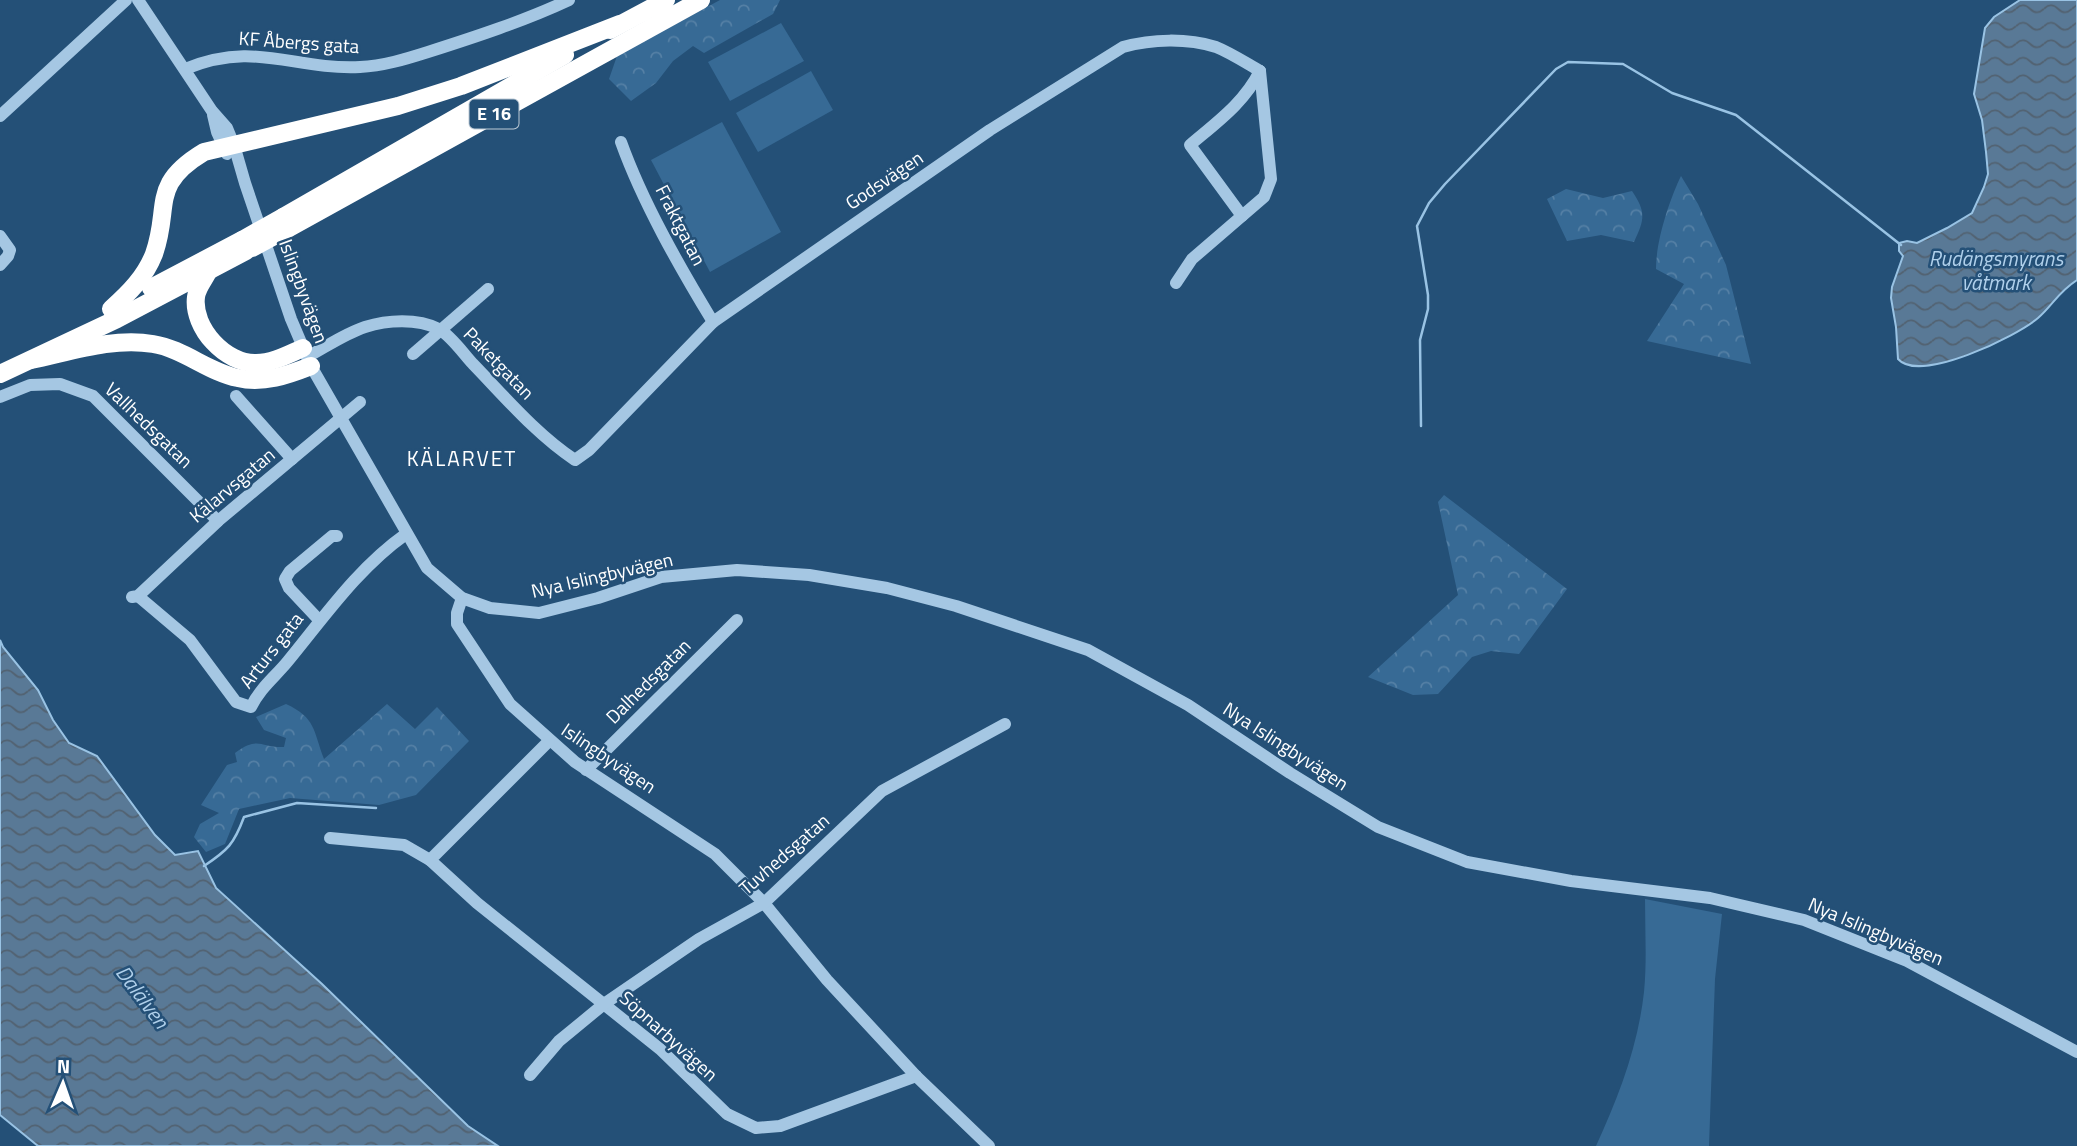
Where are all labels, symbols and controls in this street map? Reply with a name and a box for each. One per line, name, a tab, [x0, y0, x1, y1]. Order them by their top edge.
street label: KF Åbergs gata	[238, 23, 361, 60]
road number: E 16	[470, 100, 518, 128]
street label: Godsvägen	[839, 143, 929, 216]
street label: Fraktgatan	[649, 179, 714, 270]
street label: Islingbyvägen	[272, 235, 337, 347]
water label: Rudängsmyrans våtmark	[1929, 242, 2065, 298]
street label: Paketgatan	[457, 320, 542, 406]
street label: Vallhedsgatan	[99, 375, 200, 474]
street label: Kälarvsgatan	[182, 440, 281, 529]
district label: KÄLARVET	[407, 442, 517, 474]
street label: Nya Islingbyvägen	[528, 544, 676, 605]
street label: Arturs gata	[232, 605, 310, 694]
street label: Dalhedsgatan	[598, 631, 697, 730]
street label: Nya Islingbyvägen	[1218, 694, 1355, 797]
street label: Islingbyvägen	[556, 715, 663, 800]
street label: Tuvhedsgatan	[732, 806, 835, 901]
street label: Nya Islingbyvägen	[1804, 889, 1948, 972]
water label: Dalälven	[108, 958, 178, 1035]
street label: Söpnarbyvägen	[614, 983, 725, 1088]
north arrow	[28, 1048, 98, 1118]
text: N	[57, 1051, 71, 1080]

